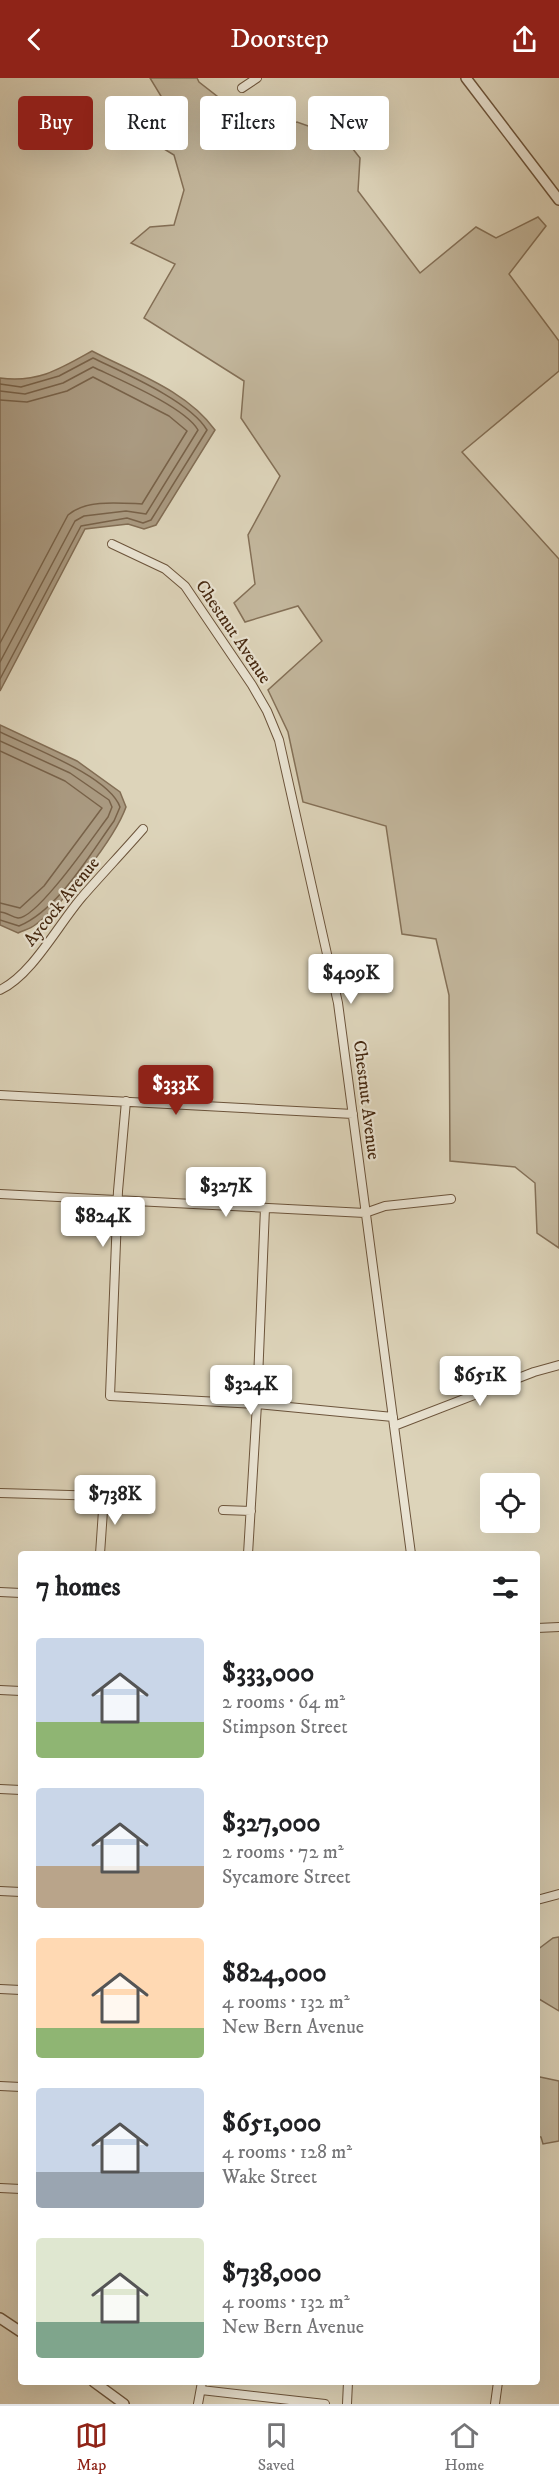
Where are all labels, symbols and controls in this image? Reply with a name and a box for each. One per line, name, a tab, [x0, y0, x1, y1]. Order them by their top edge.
text: Doorstep	[230, 22, 329, 56]
icon: back	[18, 23, 51, 56]
icon: share	[508, 23, 541, 56]
chip: Buy	[18, 96, 93, 150]
chip: Rent	[105, 96, 188, 150]
chip: Filters	[200, 96, 296, 150]
chip: New	[308, 96, 389, 150]
street label: Chestnut Avenue	[190, 576, 276, 688]
street label: Aycock Avenue	[19, 853, 105, 951]
pin: $409K	[309, 954, 393, 1005]
text: $409K	[322, 961, 380, 986]
street label: Chestnut Avenue	[348, 1039, 384, 1161]
pin: $333K	[134, 1065, 218, 1116]
text: $333K	[152, 1072, 200, 1097]
pin: $327K	[184, 1167, 268, 1218]
text: $327K	[200, 1174, 252, 1199]
pin: $824K	[61, 1197, 145, 1248]
text: $824K	[75, 1204, 131, 1229]
pin: $651K	[438, 1356, 522, 1407]
text: $651K	[454, 1363, 506, 1388]
pin: $324K	[209, 1365, 293, 1416]
text: $324K	[224, 1372, 278, 1397]
map controls	[480, 1473, 540, 1533]
button: locate	[480, 1473, 540, 1533]
pin: $738K	[73, 1475, 157, 1526]
text: $738K	[89, 1482, 141, 1507]
text: 7 homes	[36, 1571, 120, 1604]
icon: filters	[489, 1571, 522, 1604]
text: $333,000	[222, 1657, 314, 1690]
icon: home	[84, 1662, 156, 1734]
text: 2 rooms · 64 m²	[222, 1690, 345, 1715]
text: Stimpson Street	[222, 1715, 348, 1740]
text: $327,000	[222, 1807, 321, 1840]
icon: home	[84, 1812, 156, 1884]
text: 2 rooms · 72 m²	[222, 1840, 344, 1865]
text: Sycamore Street	[222, 1865, 351, 1890]
text: $824,000	[222, 1957, 327, 1990]
icon: home	[84, 1962, 156, 2034]
text: 4 rooms · 132 m²	[222, 1990, 350, 2015]
text: New Bern Avenue	[222, 2015, 364, 2040]
text: $651,000	[222, 2107, 321, 2140]
icon: home	[84, 2112, 156, 2184]
text: 4 rooms · 128 m²	[222, 2140, 352, 2165]
text: Wake Street	[222, 2165, 317, 2190]
text: $738,000	[222, 2257, 322, 2290]
icon: home	[84, 2262, 156, 2334]
text: 4 rooms · 132 m²	[222, 2290, 350, 2315]
text: New Bern Avenue	[222, 2315, 364, 2340]
tab: Map	[75, 2419, 108, 2475]
tab: Saved	[258, 2419, 295, 2475]
tab: Home	[444, 2419, 484, 2475]

